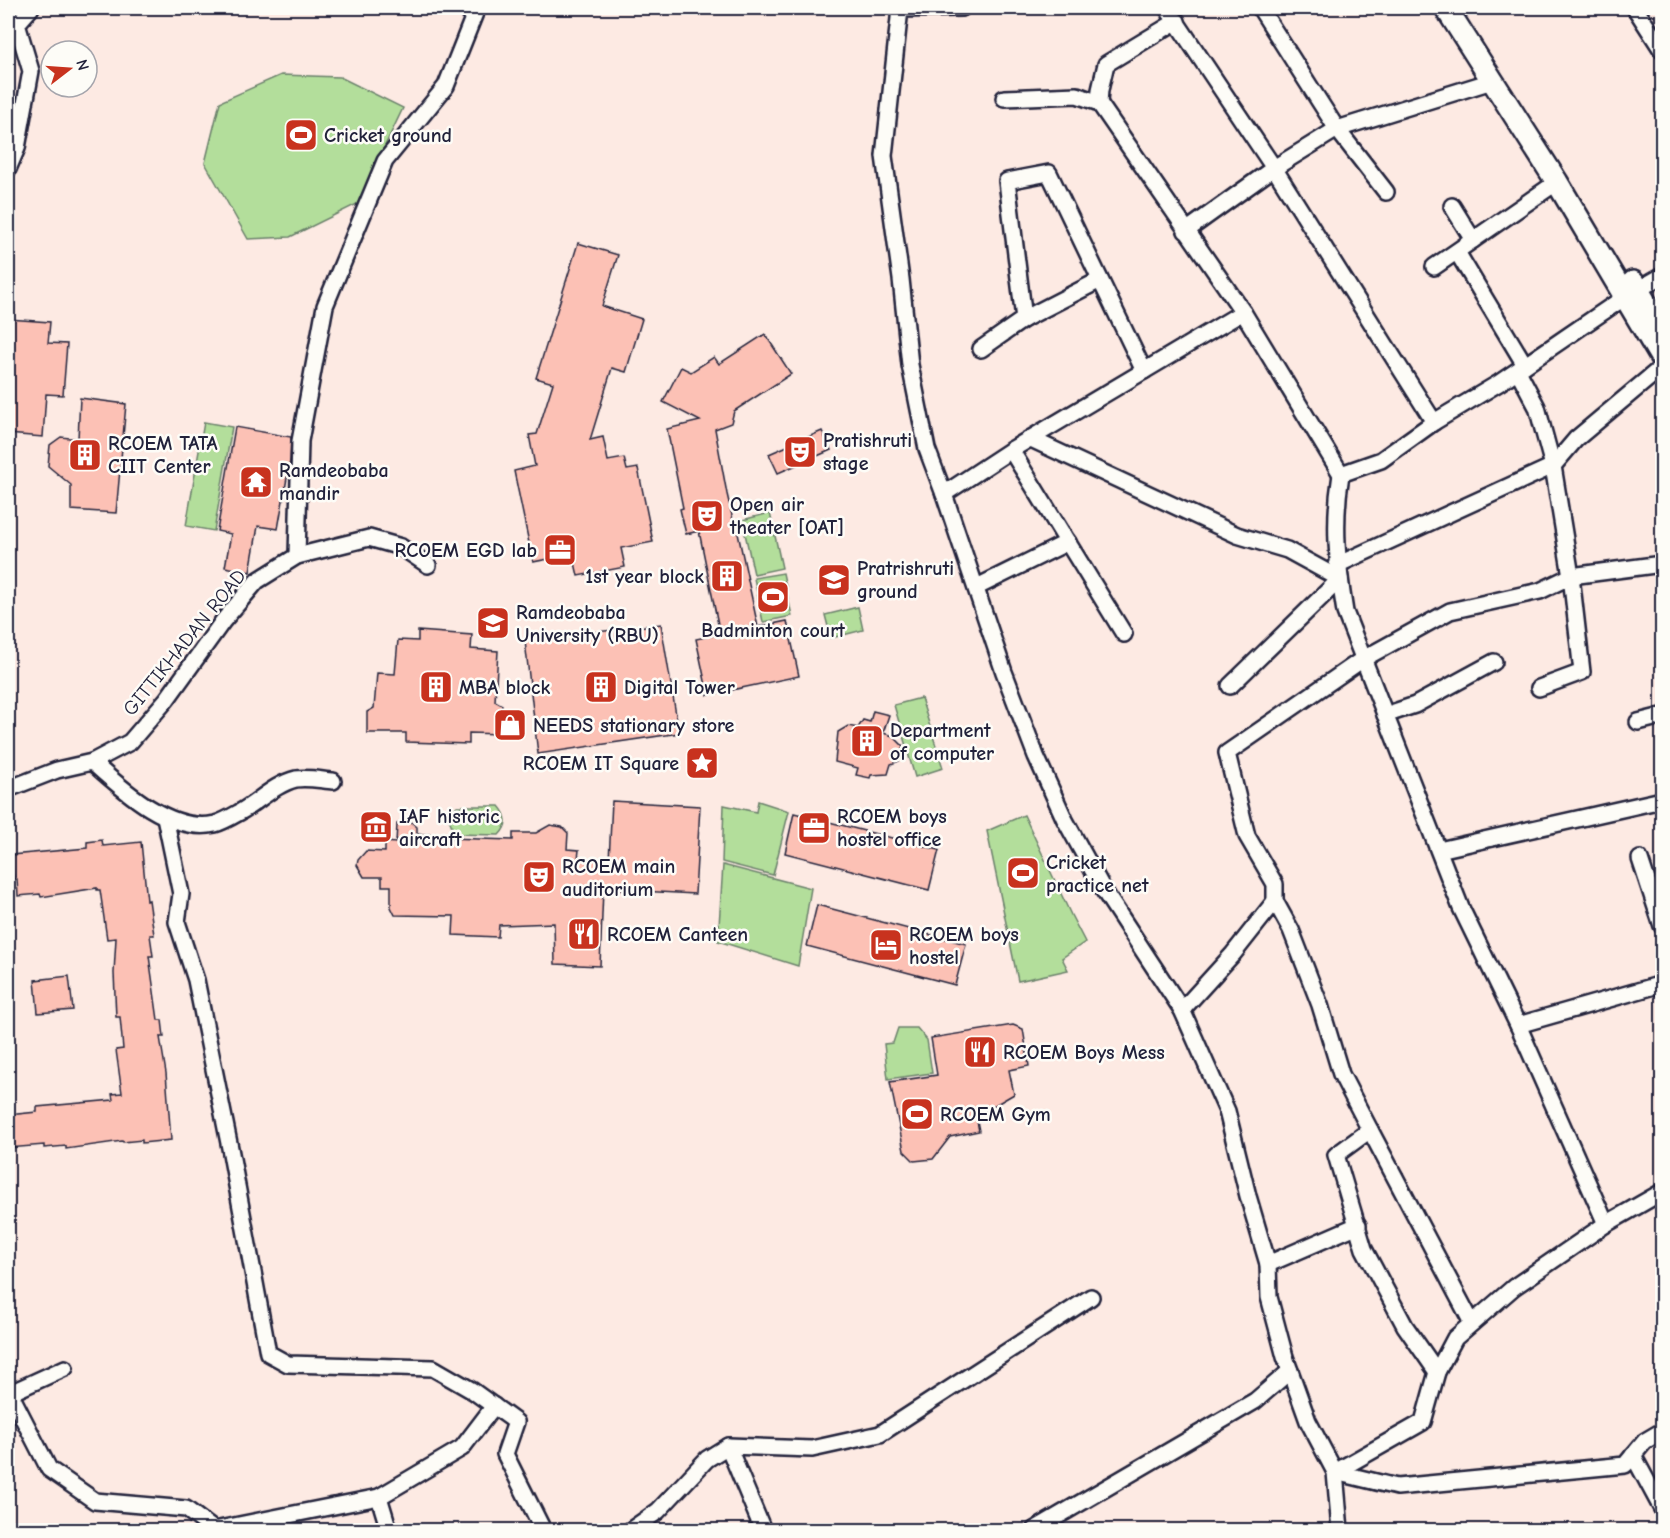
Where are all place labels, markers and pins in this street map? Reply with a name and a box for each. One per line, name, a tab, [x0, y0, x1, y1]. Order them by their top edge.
sports icon: Cricket ground	[283, 117, 319, 153]
place label: Cricket ground	[324, 124, 452, 147]
place label: Pratishruti stage	[823, 429, 912, 475]
place label: RCOEM TATA CIIT Center	[108, 432, 217, 478]
theatre icon: Pratishruti stage	[782, 434, 818, 470]
building icon: RCOEM TATA CIIT Center	[67, 437, 103, 473]
place label: Ramdeobaba mandir	[279, 459, 389, 505]
temple icon: Ramdeobaba mandir	[238, 464, 274, 500]
place label: Open air theater [OAT]	[729, 493, 844, 539]
theatre icon: Open air theater [OAT]	[689, 498, 725, 534]
office icon: RCOEM EGD lab	[542, 532, 578, 568]
place label: RCOEM EGD lab	[395, 539, 537, 562]
place label: Pratrishruti ground	[857, 557, 954, 603]
building icon: 1st year block	[709, 558, 745, 594]
school or university icon: Pratrishruti ground	[816, 562, 852, 598]
place label: 1st year block	[585, 565, 704, 588]
sports icon: Badminton court	[755, 579, 791, 615]
place label: Ramdeobaba University (RBU)	[516, 601, 659, 647]
school or university icon: Ramdeobaba University (RBU)	[475, 605, 511, 641]
place label: Badminton court	[701, 619, 845, 642]
building icon: MBA block	[418, 669, 454, 705]
building icon: Digital Tower	[583, 669, 619, 705]
place label: MBA block	[459, 676, 550, 699]
place label: Digital Tower	[624, 676, 735, 699]
shop icon: NEEDS stationary store	[492, 707, 528, 743]
place label: NEEDS stationary store	[533, 714, 734, 737]
place label: Department of computer	[890, 719, 994, 765]
building icon: Department of computer	[849, 723, 885, 759]
place icon: RCOEM IT Square	[684, 745, 720, 781]
place label: RCOEM IT Square	[523, 752, 679, 775]
place label: IAF historic aircraft	[399, 805, 500, 851]
place label: RCOEM boys hostel office	[837, 805, 947, 851]
museum icon: IAF historic aircraft	[358, 809, 394, 845]
office icon: RCOEM boys hostel office	[796, 810, 832, 846]
place label: Cricket practice net	[1046, 851, 1149, 897]
place label: RCOEM main auditorium	[562, 855, 675, 901]
sports icon: Cricket practice net	[1005, 855, 1041, 891]
theatre icon: RCOEM main auditorium	[521, 859, 557, 895]
restaurant icon: RCOEM Canteen	[566, 916, 602, 952]
place label: RCOEM Canteen	[607, 923, 748, 946]
place label: RCOEM boys hostel	[909, 923, 1019, 969]
hotel icon: RCOEM boys hostel	[868, 927, 904, 963]
restaurant icon: RCOEM Boys Mess	[962, 1034, 998, 1070]
place label: RCOEM Boys Mess	[1003, 1041, 1165, 1064]
sports icon: RCOEM Gym	[899, 1096, 935, 1132]
place label: RCOEM Gym	[940, 1103, 1051, 1126]

